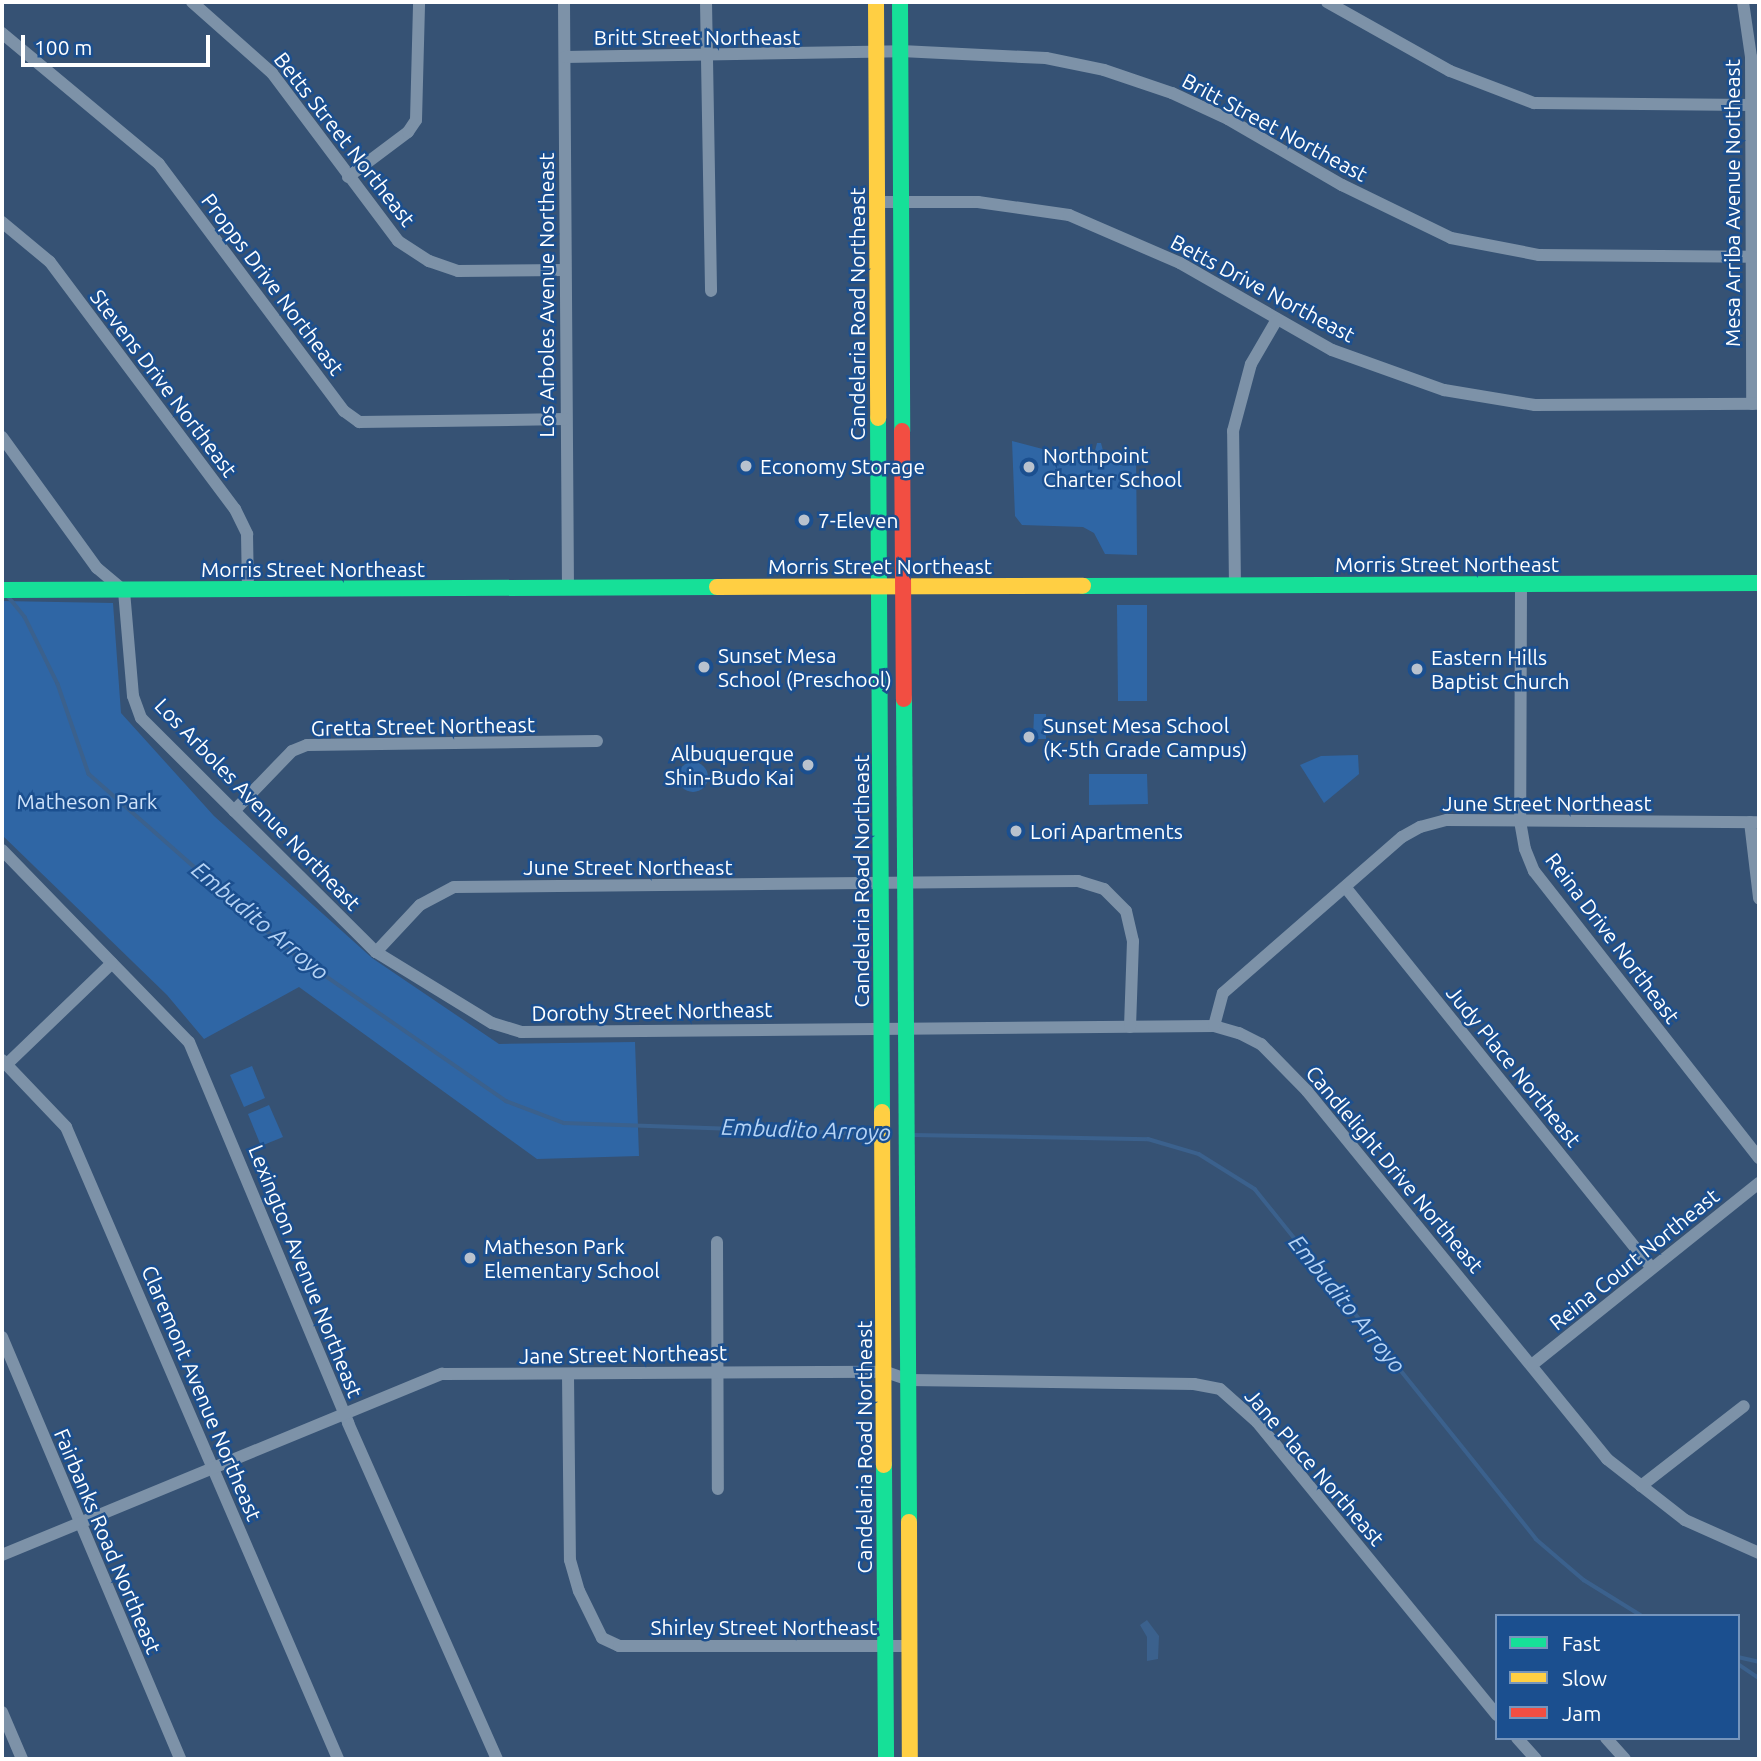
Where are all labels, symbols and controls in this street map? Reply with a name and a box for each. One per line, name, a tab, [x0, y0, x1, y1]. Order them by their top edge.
scale bar	[24, 21, 214, 65]
street label: Britt Street Northeast	[594, 24, 800, 50]
text: 100 m	[34, 35, 92, 59]
street label: Betts Street Northeast	[269, 47, 421, 231]
street label: Mesa Arriba Avenue Northeast	[1719, 59, 1745, 347]
street label: Britt Street Northeast	[1178, 67, 1372, 187]
street label: Los Arboles Avenue Northeast	[533, 153, 559, 437]
street label: Candelaria Road Northeast	[844, 187, 870, 441]
street label: Propps Drive Northeast	[196, 188, 350, 380]
street label: Betts Drive Northeast	[1167, 229, 1359, 347]
street label: Stevens Drive Northeast	[85, 284, 243, 482]
place label: Northpoint Charter School	[1043, 442, 1182, 492]
place label: Economy Storage	[760, 453, 925, 479]
marker: Economy Storage	[738, 458, 754, 474]
marker: Northpoint Charter School	[1021, 459, 1037, 475]
place label: 7-Eleven	[818, 507, 899, 533]
marker: 7-Eleven	[796, 512, 812, 528]
street label: Morris Street Northeast	[1335, 551, 1559, 577]
street label: Morris Street Northeast	[768, 553, 992, 579]
street label: Morris Street Northeast	[201, 556, 425, 582]
place label: Sunset Mesa School (Preschool)	[718, 642, 892, 692]
place label: Eastern Hills Baptist Church	[1431, 644, 1569, 694]
marker: Sunset Mesa School (Preschool)	[696, 659, 712, 675]
marker: Eastern Hills Baptist Church	[1409, 661, 1425, 677]
street label: Los Arboles Avenue Northeast	[150, 693, 366, 915]
street label: Gretta Street Northeast	[311, 711, 535, 741]
place label: Sunset Mesa School (K-5th Grade Campus)	[1043, 712, 1247, 762]
marker: Sunset Mesa School (K-5th Grade Campus)	[1021, 729, 1037, 745]
place label: Albuquerque Shin-Budo Kai	[664, 740, 794, 790]
street label: Candelaria Road Northeast	[848, 754, 874, 1008]
marker: Albuquerque Shin-Budo Kai	[800, 757, 816, 773]
park label: Matheson Park	[17, 788, 157, 814]
street label: June Street Northeast	[1442, 790, 1652, 816]
place label: Lori Apartments	[1030, 818, 1183, 844]
marker: Lori Apartments	[1008, 823, 1024, 839]
street label: Reina Drive Northeast	[1541, 848, 1685, 1028]
street label: June Street Northeast	[523, 854, 733, 880]
water label: Embudito Arroyo	[186, 856, 334, 986]
street label: Judy Place Northeast	[1441, 980, 1587, 1152]
street label: Dorothy Street Northeast	[531, 996, 773, 1026]
street label: Candlelight Drive Northeast	[1301, 1060, 1489, 1278]
water label: Embudito Arroyo	[721, 1113, 891, 1147]
street label: Lexington Avenue Northeast	[244, 1141, 368, 1401]
street label: Reina Court Northeast	[1544, 1183, 1724, 1335]
water label: Embudito Arroyo	[1283, 1229, 1411, 1379]
place label: Matheson Park Elementary School	[484, 1233, 660, 1283]
marker: Matheson Park Elementary School	[462, 1250, 478, 1266]
street label: Claremont Avenue Northeast	[137, 1262, 267, 1524]
street label: Candelaria Road Northeast	[851, 1320, 877, 1574]
street label: Jane Street Northeast	[519, 1340, 727, 1368]
street label: Jane Place Northeast	[1240, 1383, 1390, 1551]
street label: Fairbanks Road Northeast	[49, 1425, 167, 1657]
street label: Shirley Street Northeast	[651, 1614, 877, 1640]
legend	[1495, 1614, 1740, 1740]
text: Fast	[1562, 1631, 1600, 1655]
text: Slow	[1562, 1666, 1607, 1690]
text: Jam	[1562, 1701, 1601, 1725]

